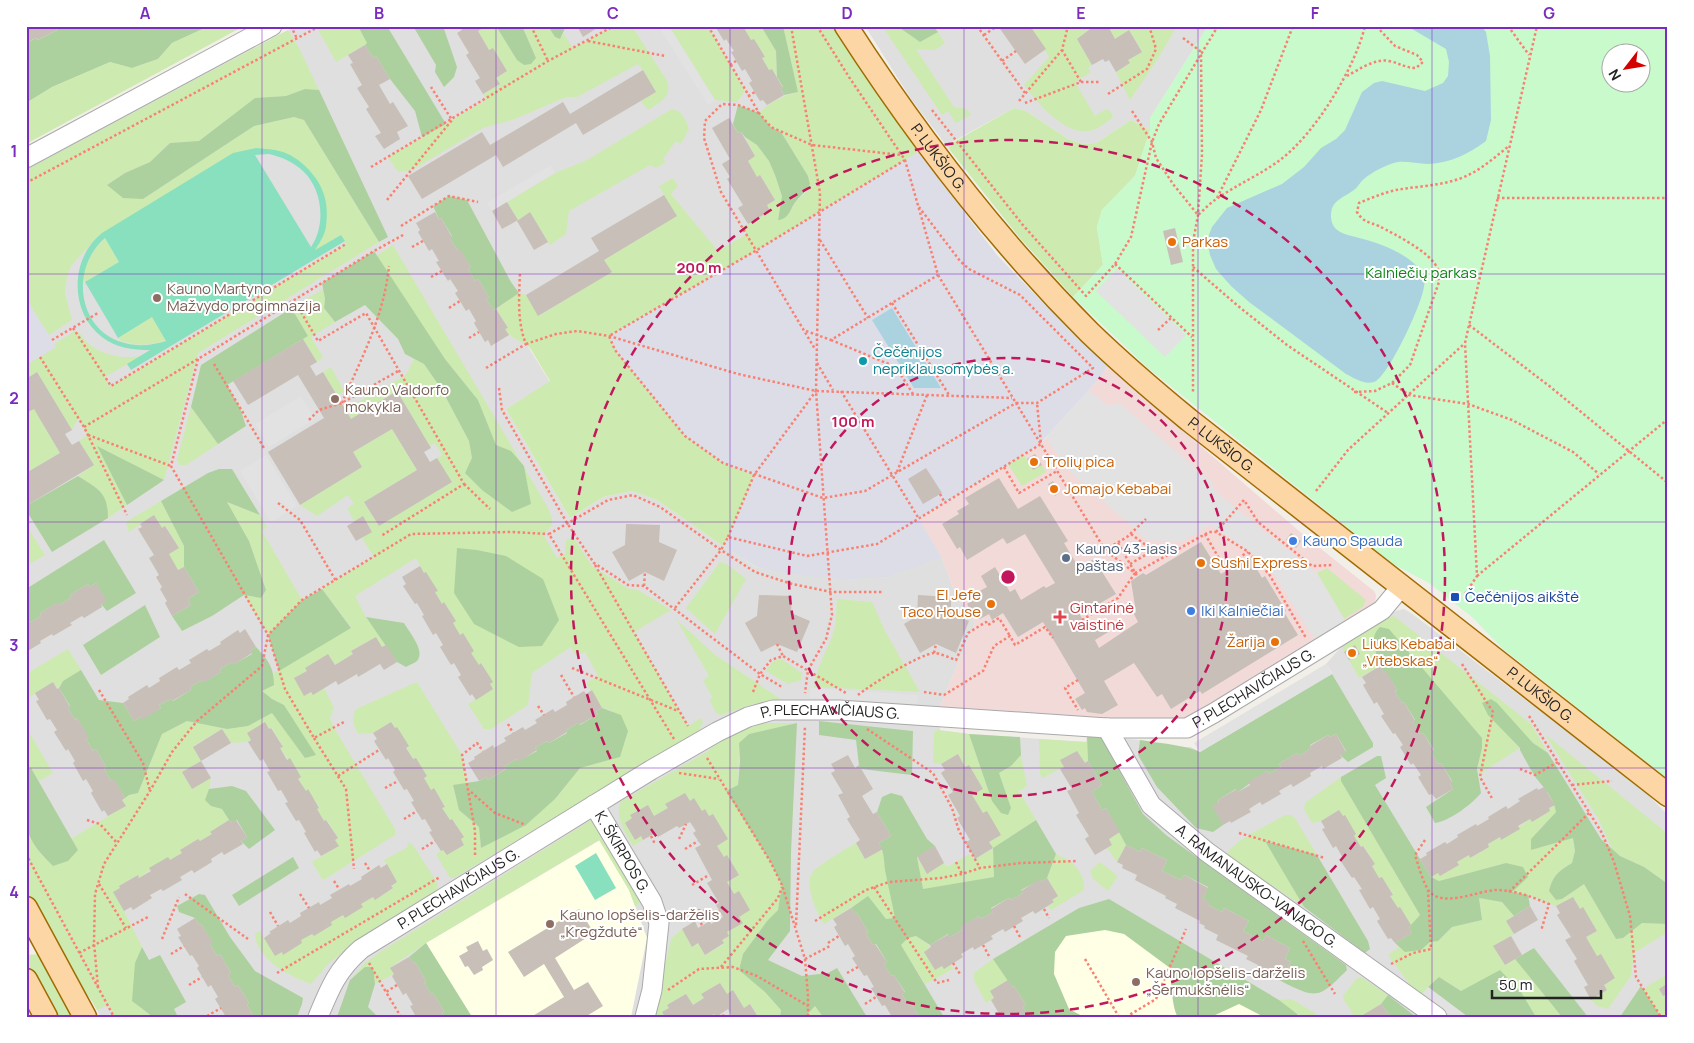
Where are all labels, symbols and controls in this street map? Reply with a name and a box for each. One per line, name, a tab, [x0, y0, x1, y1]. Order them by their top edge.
text: A	[140, 2, 151, 24]
text: B	[374, 2, 384, 24]
text: C	[607, 2, 619, 24]
text: D	[841, 2, 853, 24]
text: E	[1076, 2, 1086, 24]
text: F	[1311, 2, 1320, 24]
text: G	[1543, 2, 1555, 24]
north arrow	[1602, 42, 1652, 92]
text: N	[1604, 66, 1625, 84]
street label: P. LUKŠIO G.	[906, 119, 971, 196]
text: 1	[10, 140, 18, 162]
place label: Parkas	[1182, 231, 1228, 252]
marker: Parkas	[1166, 236, 1178, 248]
text: 200 m	[676, 257, 722, 278]
park label: Kalniečių parkas	[1365, 262, 1477, 283]
place label: Kauno Martyno Mažvydo progimnazija	[167, 278, 321, 316]
marker: Kauno Martyno Mažvydo progimnazija	[151, 292, 163, 304]
place label: Čečėnijos nepriklausomybės a.	[873, 341, 1014, 379]
marker: Čečėnijos nepriklausomybės a.	[857, 355, 869, 367]
place label: Kauno Valdorfo mokykla	[345, 379, 449, 417]
text: 2	[9, 387, 19, 409]
marker: Kauno Valdorfo mokykla	[329, 393, 341, 405]
text: 100 m	[832, 411, 874, 432]
street label: P. LUKŠIO G.	[1184, 412, 1260, 478]
place label: Trolių pica	[1044, 451, 1114, 472]
marker: Trolių pica	[1028, 456, 1040, 468]
place label: Jomajo Kebabai	[1064, 478, 1172, 499]
marker: Jomajo Kebabai	[1048, 483, 1060, 495]
place label: Kauno Spauda	[1303, 530, 1402, 551]
marker: Kauno Spauda	[1287, 535, 1299, 547]
place label: Kauno 43-iasis paštas	[1076, 538, 1178, 576]
marker: Kauno 43-iasis paštas	[1060, 552, 1072, 564]
place label: Sushi Express	[1211, 552, 1308, 573]
marker: Sushi Express	[1195, 557, 1207, 569]
centre of rings	[999, 568, 1017, 586]
place label: El Jefe Taco House	[900, 584, 981, 622]
place label: Čečėnijos aikštė	[1465, 586, 1579, 607]
marker: Čečėnijos aikštė	[1449, 591, 1461, 603]
place label: Gintarinė vaistinė	[1070, 597, 1134, 635]
marker: El Jefe Taco House	[985, 598, 997, 610]
place label: Iki Kalniečiai	[1201, 600, 1284, 621]
marker: Iki Kalniečiai	[1185, 605, 1197, 617]
marker: Gintarinė vaistinė	[1054, 611, 1066, 623]
place label: Žarija	[1226, 631, 1265, 652]
place label: Liuks Kebabai „Vitebskas“	[1362, 633, 1455, 671]
text: 3	[9, 634, 19, 656]
marker: Žarija	[1269, 636, 1281, 648]
street label: P. PLECHAVIČIAUS G.	[1188, 643, 1319, 733]
marker: Liuks Kebabai „Vitebskas“	[1346, 647, 1358, 659]
street label: P. LUKŠIO G.	[1503, 662, 1579, 728]
street label: P. PLECHAVIČIAUS G.	[758, 699, 901, 724]
street label: K. ŠKIRPOS G.	[590, 807, 655, 897]
street label: A. RAMANAUSKO-VANAGO G.	[1171, 819, 1342, 953]
street label: P. PLECHAVIČIAUS G.	[393, 843, 523, 934]
text: 4	[9, 881, 19, 903]
place label: Kauno lopšelis-darželis „Kregždutė“	[560, 904, 720, 942]
marker: Kauno lopšelis-darželis „Kregždutė“	[544, 918, 556, 930]
place label: Kauno lopšelis-darželis „Šermukšnėlis“	[1146, 962, 1306, 1000]
scale bar	[1492, 968, 1600, 1000]
text: 50 m	[1499, 974, 1533, 995]
marker: Kauno lopšelis-darželis „Šermukšnėlis“	[1130, 976, 1142, 988]

